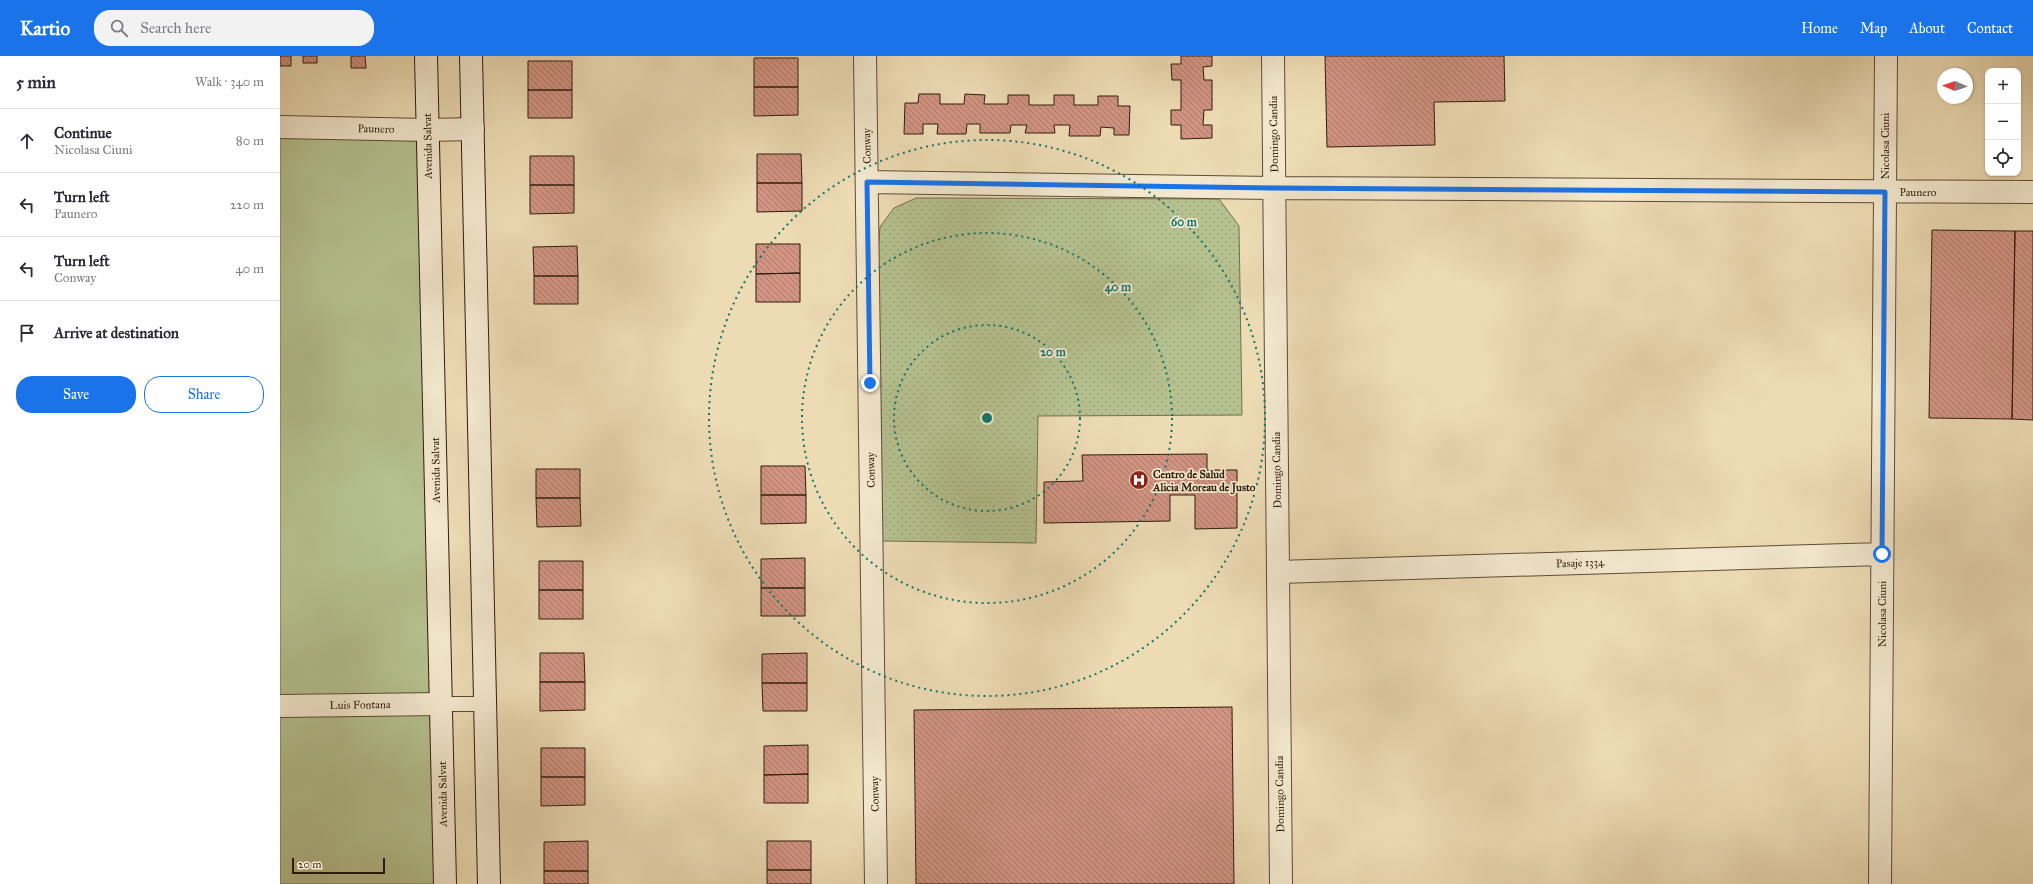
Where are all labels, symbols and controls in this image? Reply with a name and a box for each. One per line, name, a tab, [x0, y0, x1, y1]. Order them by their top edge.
search box	[94, 10, 374, 46]
text: Kartio	[20, 17, 70, 40]
icon: search	[108, 17, 130, 39]
text: Search here	[140, 19, 211, 37]
text: Home	[1801, 20, 1838, 37]
text: Map	[1860, 20, 1887, 37]
text: About	[1909, 20, 1945, 37]
text: Contact	[1967, 20, 2013, 37]
north arrow	[1937, 68, 1973, 104]
map controls	[1985, 68, 2021, 176]
button: +	[1985, 68, 2021, 104]
text: 5 min	[16, 72, 56, 93]
text: Walk · 340 m	[195, 74, 264, 90]
street label: Domingo Candia	[1267, 95, 1281, 173]
button: −	[1985, 104, 2021, 140]
street label: Avenida Salvat	[421, 113, 435, 180]
street label: Nicolasa Ciuni	[1879, 113, 1892, 179]
street label: Paunero	[357, 122, 395, 136]
text: Continue	[54, 124, 112, 142]
street label: Conway	[860, 127, 874, 164]
icon: ahead	[16, 130, 38, 152]
text: 80 m	[236, 133, 264, 149]
button: locate	[1985, 140, 2021, 176]
text: Nicolasa Ciuni	[54, 142, 133, 158]
street label: Paunero	[1900, 186, 1937, 199]
text: Turn left	[54, 188, 110, 206]
icon: left	[16, 194, 38, 216]
text: 220 m	[230, 197, 264, 213]
text: Paunero	[54, 206, 98, 222]
text: 60 m	[1171, 215, 1198, 229]
text: Turn left	[54, 252, 110, 270]
icon: left	[16, 258, 38, 280]
text: 40 m	[235, 261, 264, 277]
text: Conway	[54, 270, 96, 286]
text: 40 m	[1105, 280, 1132, 295]
icon: arrive	[16, 322, 38, 344]
text: Arrive at destination	[54, 324, 179, 342]
text: 20 m	[1040, 345, 1067, 359]
route end	[861, 374, 879, 392]
button: Save	[16, 376, 136, 413]
button: Share	[144, 376, 264, 413]
centre of rings	[980, 411, 994, 425]
street label: Domingo Candia	[1270, 431, 1284, 509]
street label: Avenida Salvat	[429, 437, 443, 504]
street label: Conway	[864, 451, 878, 488]
place label: Centro de Salud Alicia Moreau de Justo	[1152, 468, 1256, 495]
hospital icon: Centro de Salud Alicia Moreau de Justo	[1128, 469, 1150, 491]
route start	[1873, 545, 1891, 563]
street label: Pasaje 1334	[1556, 556, 1605, 570]
street label: Nicolasa Ciuni	[1876, 581, 1889, 647]
street label: Luis Fontana	[329, 698, 391, 712]
street label: Domingo Candia	[1273, 755, 1287, 833]
street label: Avenida Salvat	[436, 761, 450, 828]
street label: Conway	[868, 775, 882, 812]
scale bar	[292, 856, 385, 875]
text: 20 m	[298, 858, 321, 871]

